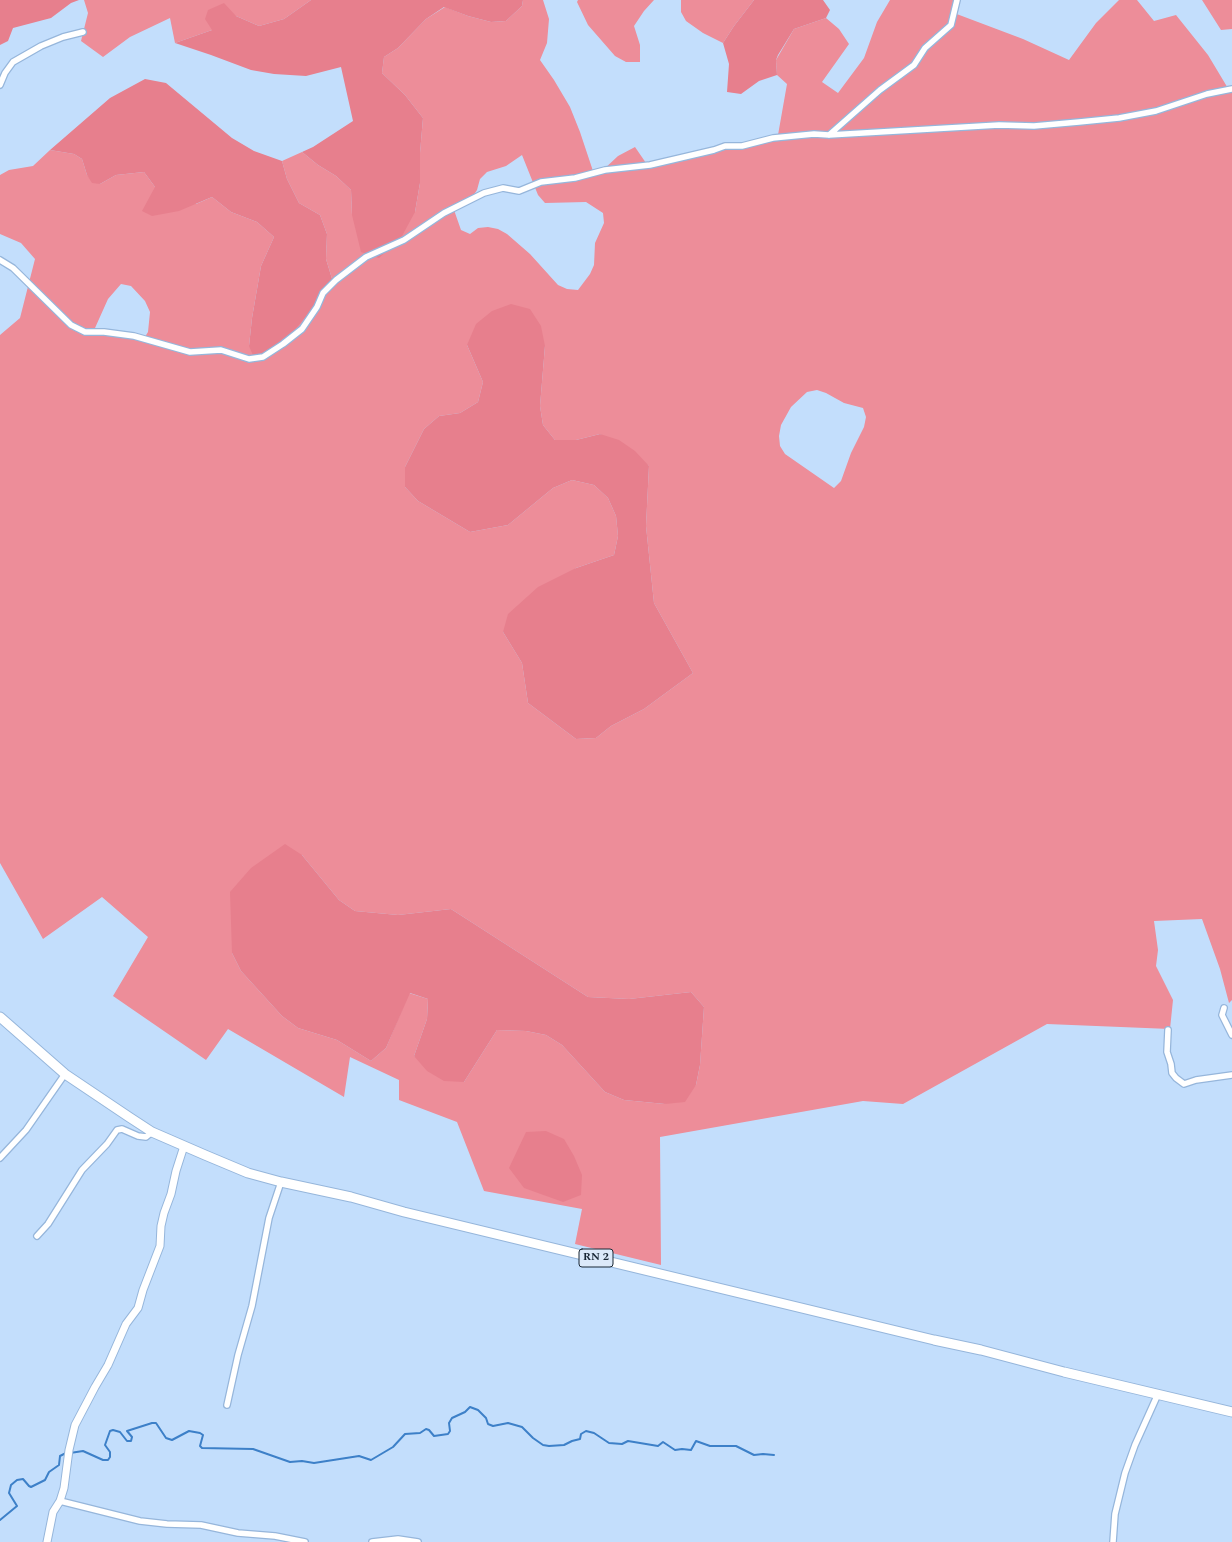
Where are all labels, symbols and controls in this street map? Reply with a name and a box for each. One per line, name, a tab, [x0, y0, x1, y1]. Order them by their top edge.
road number: RN 2	[579, 1249, 613, 1267]

